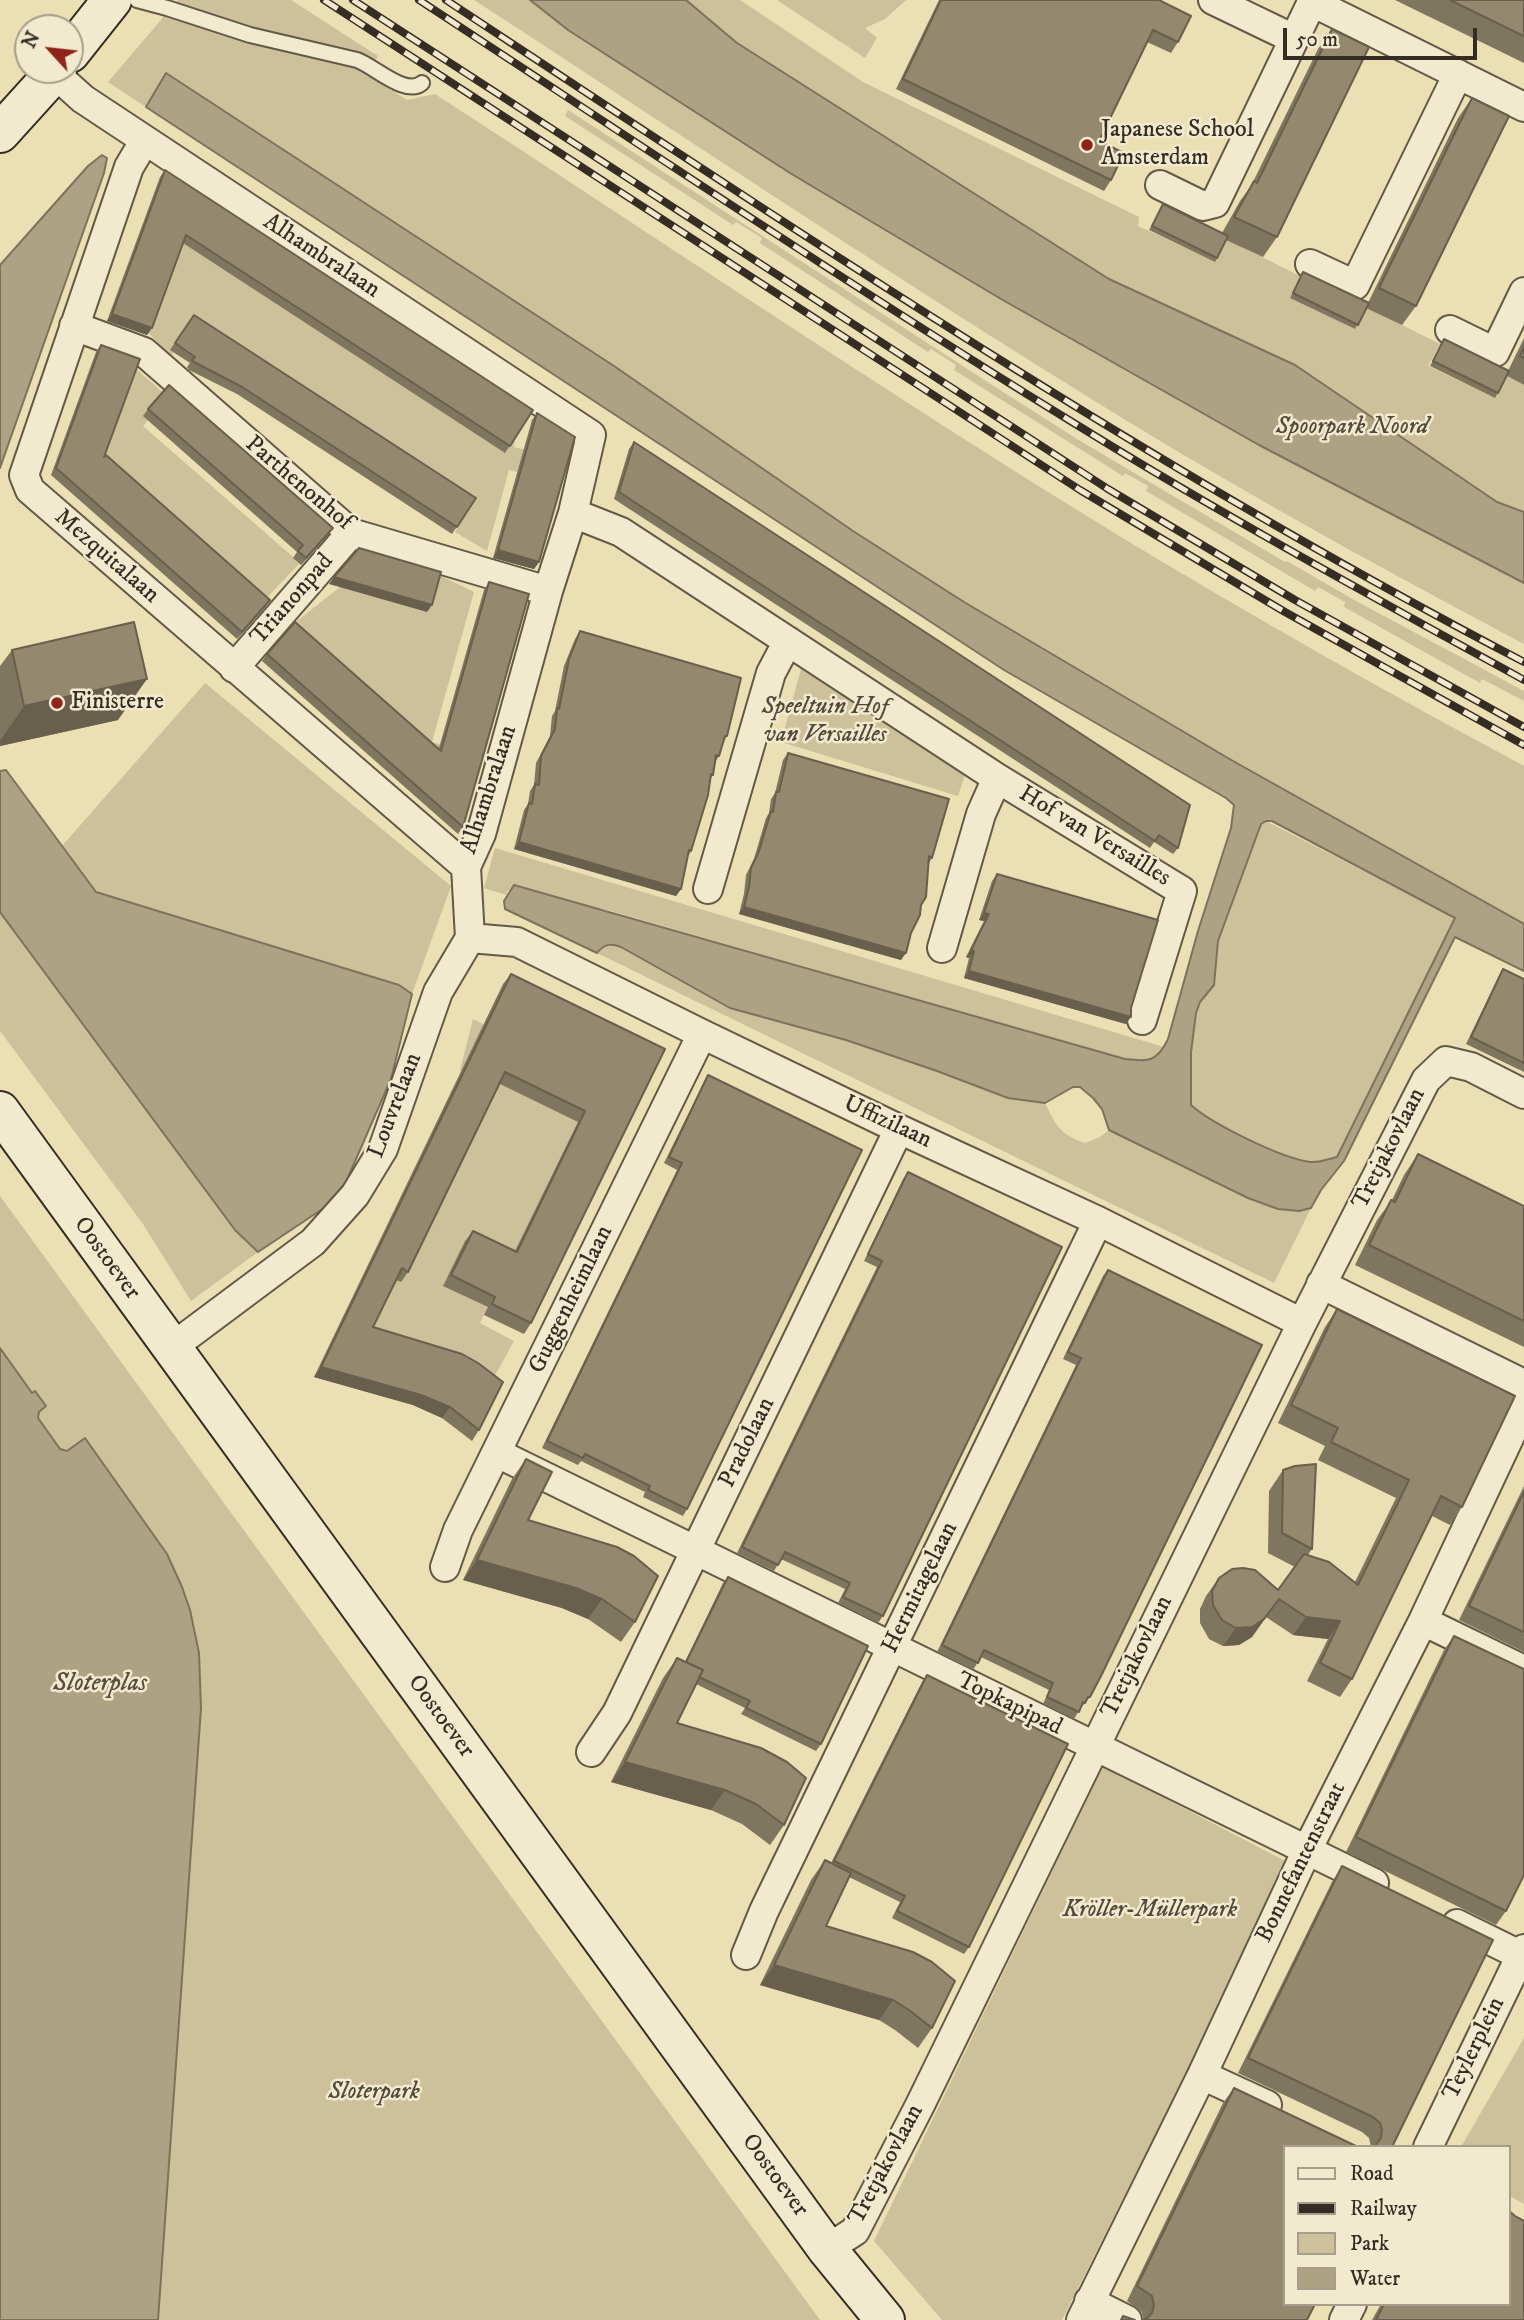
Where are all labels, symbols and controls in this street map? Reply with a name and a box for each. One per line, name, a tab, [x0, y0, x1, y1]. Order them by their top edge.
north arrow	[14, 14, 84, 84]
scale bar	[1286, 14, 1480, 58]
text: 50 m	[1296, 27, 1338, 53]
text: N	[18, 28, 45, 52]
place label: Japanese School Amsterdam	[1101, 117, 1254, 173]
marker: Japanese School Amsterdam	[1079, 137, 1095, 153]
street label: Alhambralaan	[257, 209, 385, 305]
park label: Spoorpark Noord	[1276, 414, 1428, 442]
street label: Parthenonhof	[238, 431, 358, 537]
street label: Mezquitalaan	[48, 504, 164, 610]
street label: Trianonpad	[245, 548, 341, 652]
place label: Finisterre	[71, 689, 164, 717]
park label: Speeltuin Hof van Versailles	[762, 694, 888, 750]
marker: Finisterre	[49, 695, 65, 711]
street label: Alhambralaan	[456, 722, 524, 858]
street label: Hof van Versailles	[1013, 780, 1175, 894]
street label: Louvrelaan	[363, 1049, 429, 1163]
street label: Tretjakovlaan	[1347, 1084, 1433, 1214]
street label: Uffizilaan	[838, 1090, 936, 1156]
street label: Oostoever	[66, 1212, 146, 1306]
street label: Guggenheimlaan	[524, 1221, 620, 1379]
street label: Pradolaan	[714, 1393, 782, 1493]
street label: Hermitagelaan	[877, 1518, 965, 1658]
street label: Tretjakovlaan	[1096, 1591, 1180, 1723]
street label: Topkapipad	[952, 1667, 1066, 1743]
water label: Sloterplas	[53, 1669, 147, 1701]
street label: Oostoever	[400, 1670, 480, 1764]
street label: Bonnefantenstraat	[1251, 1778, 1353, 1948]
park label: Kröller-Müllerpark	[1063, 1897, 1237, 1925]
street label: Teylerplein	[1438, 1993, 1512, 2105]
park label: Sloterpark	[328, 2079, 420, 2107]
street label: Tretjakovlaan	[843, 2100, 931, 2230]
street label: Oostoever	[734, 2129, 814, 2223]
legend	[1282, 2145, 1510, 2306]
text: Road	[1350, 2161, 1394, 2187]
text: Railway	[1350, 2196, 1417, 2222]
text: Park	[1350, 2231, 1389, 2257]
text: Water	[1350, 2266, 1400, 2292]

